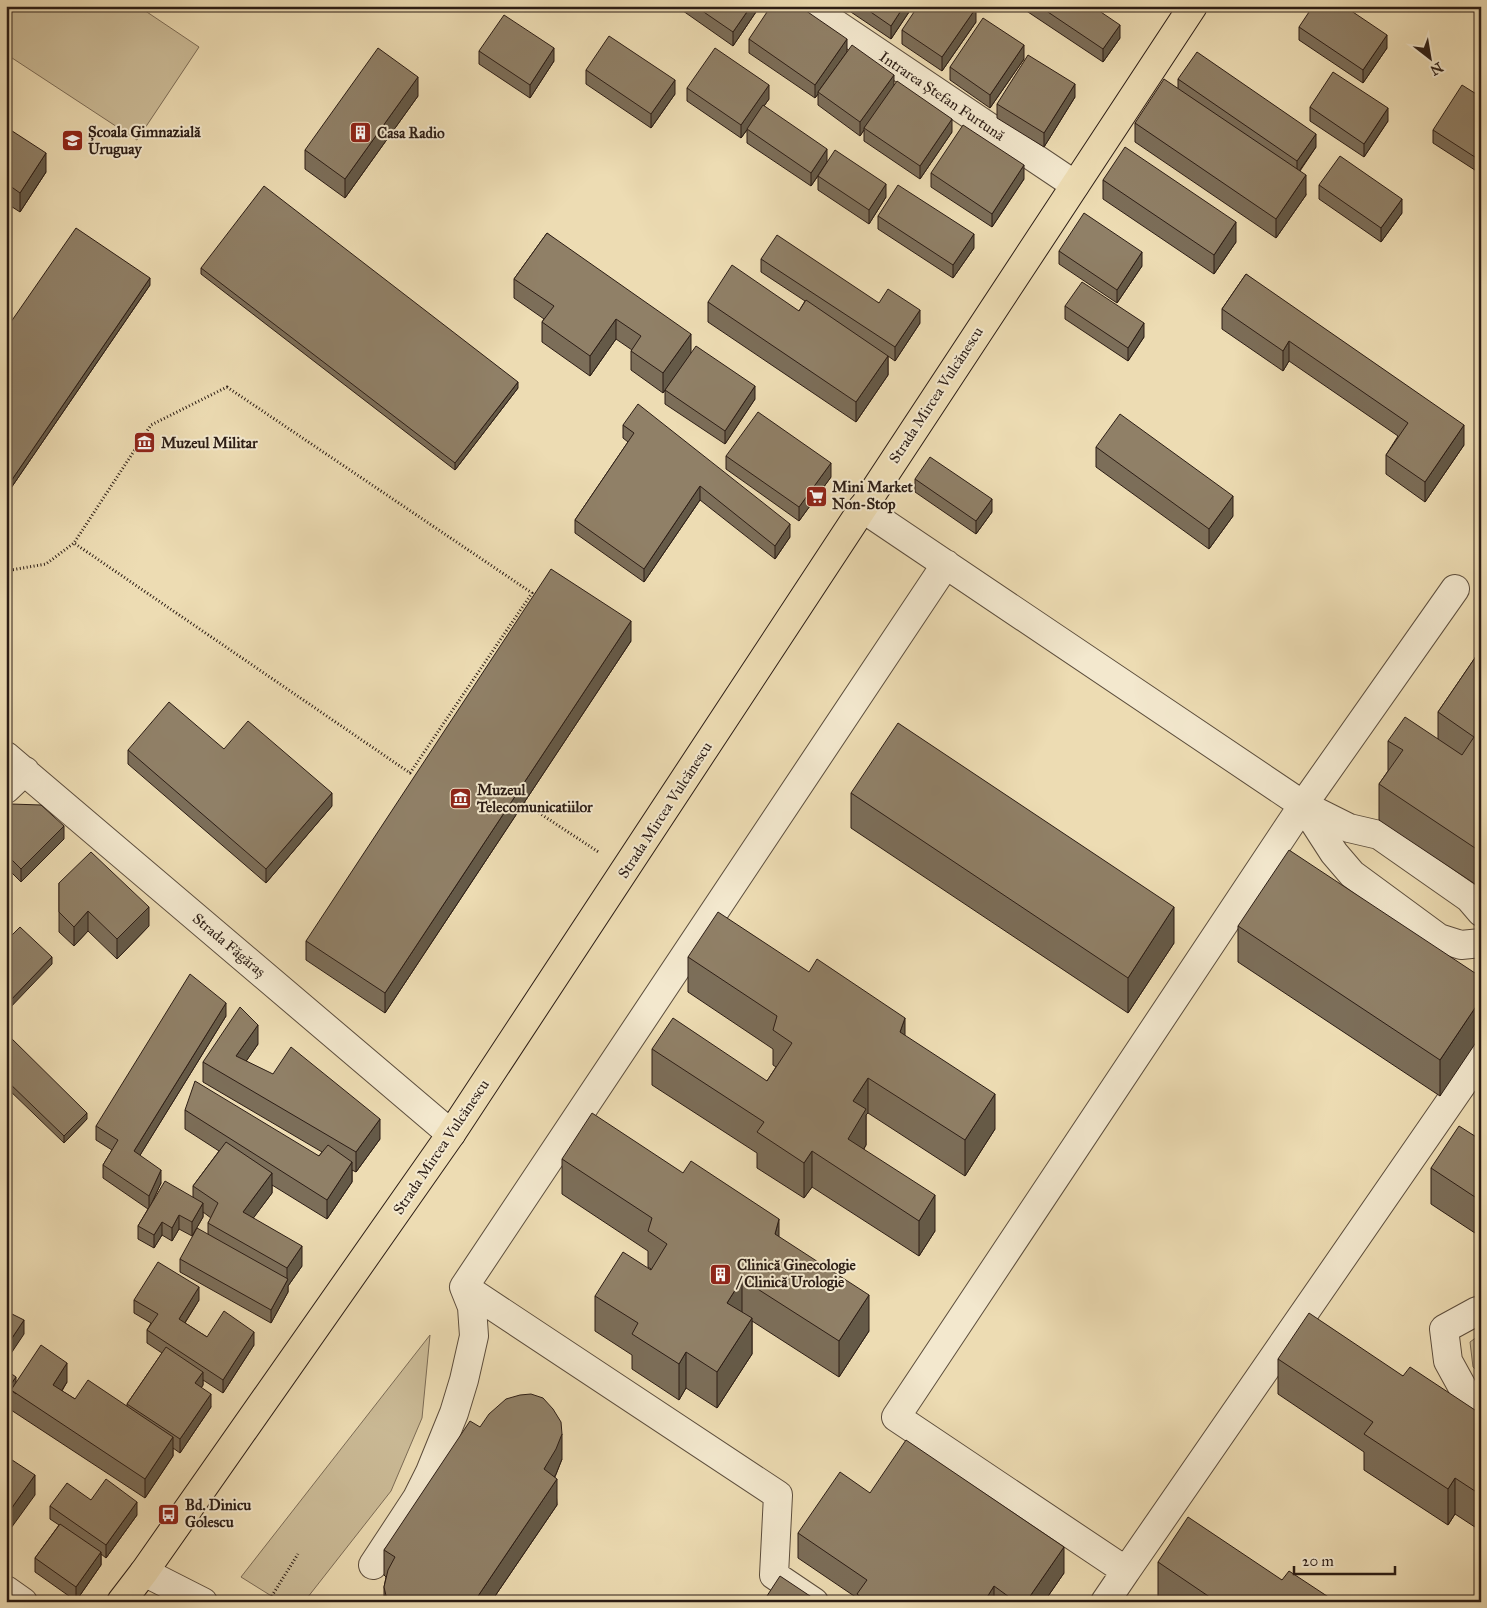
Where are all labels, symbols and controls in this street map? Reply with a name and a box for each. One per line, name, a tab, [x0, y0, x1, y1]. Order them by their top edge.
north arrow	[1404, 32, 1454, 82]
street label: Intrarea Ștefan Furtună	[876, 47, 1009, 145]
text: N	[1427, 58, 1446, 79]
building icon: Casa Radio	[349, 121, 373, 145]
place label: Școala Gimnazială Uruguay	[88, 123, 201, 159]
place label: Casa Radio	[377, 124, 445, 142]
school or university icon: Școala Gimnazială Uruguay	[60, 129, 84, 153]
street label: Strada Mircea Vulcănescu	[885, 323, 987, 467]
museum icon: Muzeul Militar	[133, 431, 157, 455]
place label: Muzeul Militar	[161, 434, 258, 452]
place label: Mini Market Non-Stop	[832, 478, 913, 514]
supermarket icon: Mini Market Non-Stop	[804, 484, 828, 508]
street label: Strada Mircea Vulcănescu	[614, 738, 716, 882]
place label: Muzeul Telecomunicatiilor	[476, 781, 593, 816]
museum icon: Muzeul Telecomunicatiilor	[449, 787, 473, 811]
street label: Strada Făgăraș	[189, 909, 269, 981]
street label: Strada Mircea Vulcănescu	[389, 1076, 493, 1218]
place label: Clinică Ginecologie / Clinică Urologie	[735, 1256, 857, 1292]
building icon: Clinică Ginecologie / Clinică Urologie	[709, 1262, 733, 1286]
place label: Bd. Dinicu Golescu	[185, 1496, 251, 1531]
bus stop icon: Bd. Dinicu Golescu	[157, 1502, 181, 1526]
scale bar	[1294, 1543, 1396, 1575]
text: 20 m	[1302, 1552, 1334, 1570]

